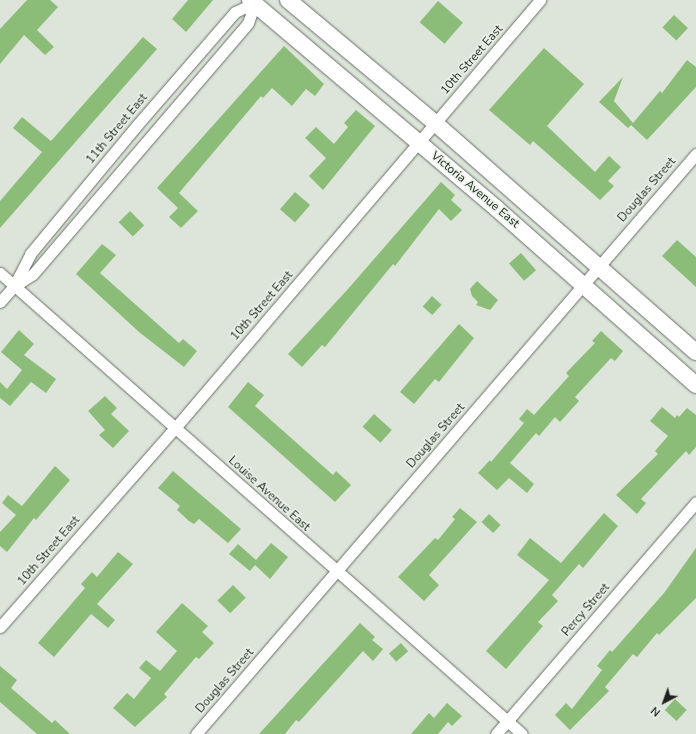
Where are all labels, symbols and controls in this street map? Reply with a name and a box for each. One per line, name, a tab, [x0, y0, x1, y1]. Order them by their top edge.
street label: 10th Street East	[438, 22, 506, 98]
street label: 11th Street East	[83, 91, 151, 167]
street label: Victoria Avenue East	[428, 149, 522, 231]
street label: Douglas Street	[615, 155, 679, 225]
street label: 10th Street East	[228, 268, 296, 344]
street label: Douglas Street	[404, 401, 468, 471]
street label: Louise Avenue East	[225, 454, 313, 534]
street label: 10th Street East	[15, 513, 83, 589]
street label: Percy Street	[559, 581, 613, 639]
street label: Douglas Street	[193, 646, 257, 716]
north arrow	[644, 682, 684, 722]
text: N	[648, 703, 664, 720]

